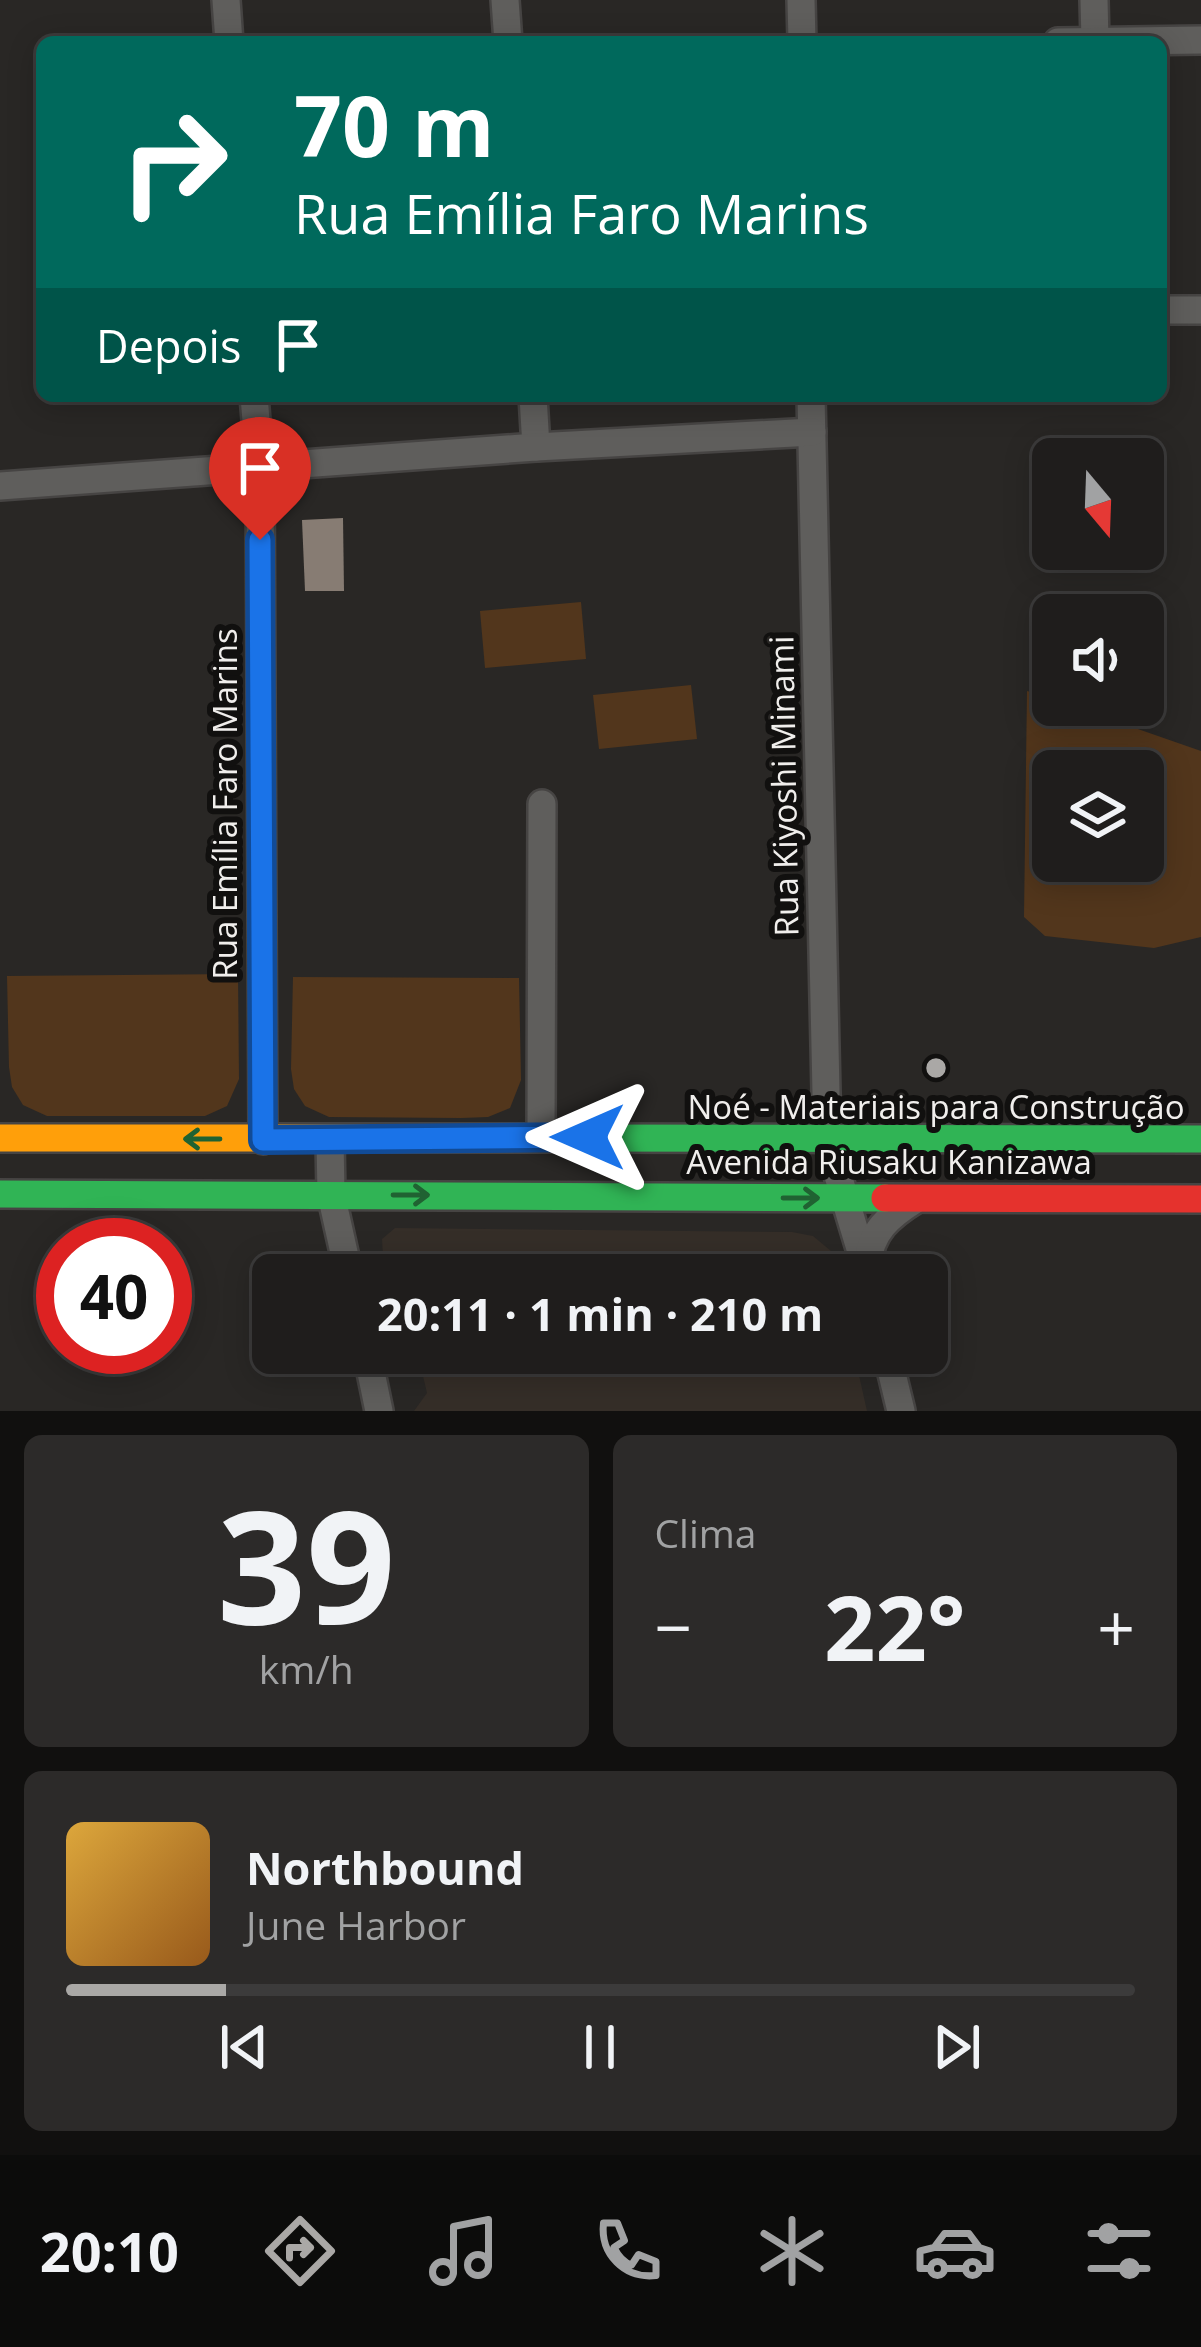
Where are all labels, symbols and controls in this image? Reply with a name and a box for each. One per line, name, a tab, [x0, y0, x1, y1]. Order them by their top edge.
text: 70 m	[294, 67, 494, 182]
icon: right	[96, 84, 252, 240]
text: Rua Emília Faro Marins	[294, 176, 869, 250]
icon: arrive	[265, 312, 331, 378]
text: Depois	[96, 315, 241, 376]
pin	[209, 417, 311, 540]
icon: arrive	[227, 435, 293, 501]
north arrow	[1032, 438, 1164, 570]
map controls	[1032, 438, 1164, 882]
button: sound	[1032, 594, 1164, 726]
street label: Rua Emília Faro Marins	[202, 628, 247, 980]
street label: Rua Kiyoshi Minami	[758, 635, 809, 937]
button: layers	[1032, 750, 1164, 882]
marker: Noé - Materiais para Construção	[923, 1055, 949, 1081]
position arrow	[525, 1074, 651, 1200]
place label: Noé - Materiais para Construção	[687, 1084, 1185, 1129]
one-way arrow	[183, 1128, 222, 1150]
street label: Avenida Riusaku Kanizawa	[686, 1139, 1092, 1184]
one-way arrow	[391, 1184, 430, 1206]
one-way arrow	[781, 1187, 820, 1209]
speed limit sign: 40	[36, 1218, 192, 1374]
text: 20:11 · 1 min · 210 m	[377, 1283, 823, 1344]
text: 39	[217, 1457, 395, 1670]
text: Clima	[655, 1506, 757, 1559]
text: 22°	[824, 1565, 965, 1687]
text: −	[655, 1581, 692, 1671]
text: +	[1097, 1581, 1135, 1671]
text: km/h	[259, 1642, 354, 1695]
text: Northbound	[246, 1837, 524, 1898]
text: June Harbor	[246, 1898, 466, 1951]
icon: previous	[211, 2014, 277, 2080]
icon: pause	[567, 2014, 633, 2080]
icon: next	[924, 2014, 990, 2080]
icon: directions	[258, 2209, 342, 2293]
icon: music	[422, 2209, 506, 2293]
icon: phone	[586, 2209, 670, 2293]
icon: climate	[750, 2209, 834, 2293]
icon: car	[913, 2209, 997, 2293]
icon: filters	[1077, 2209, 1161, 2293]
text: 20:10	[40, 2214, 179, 2288]

